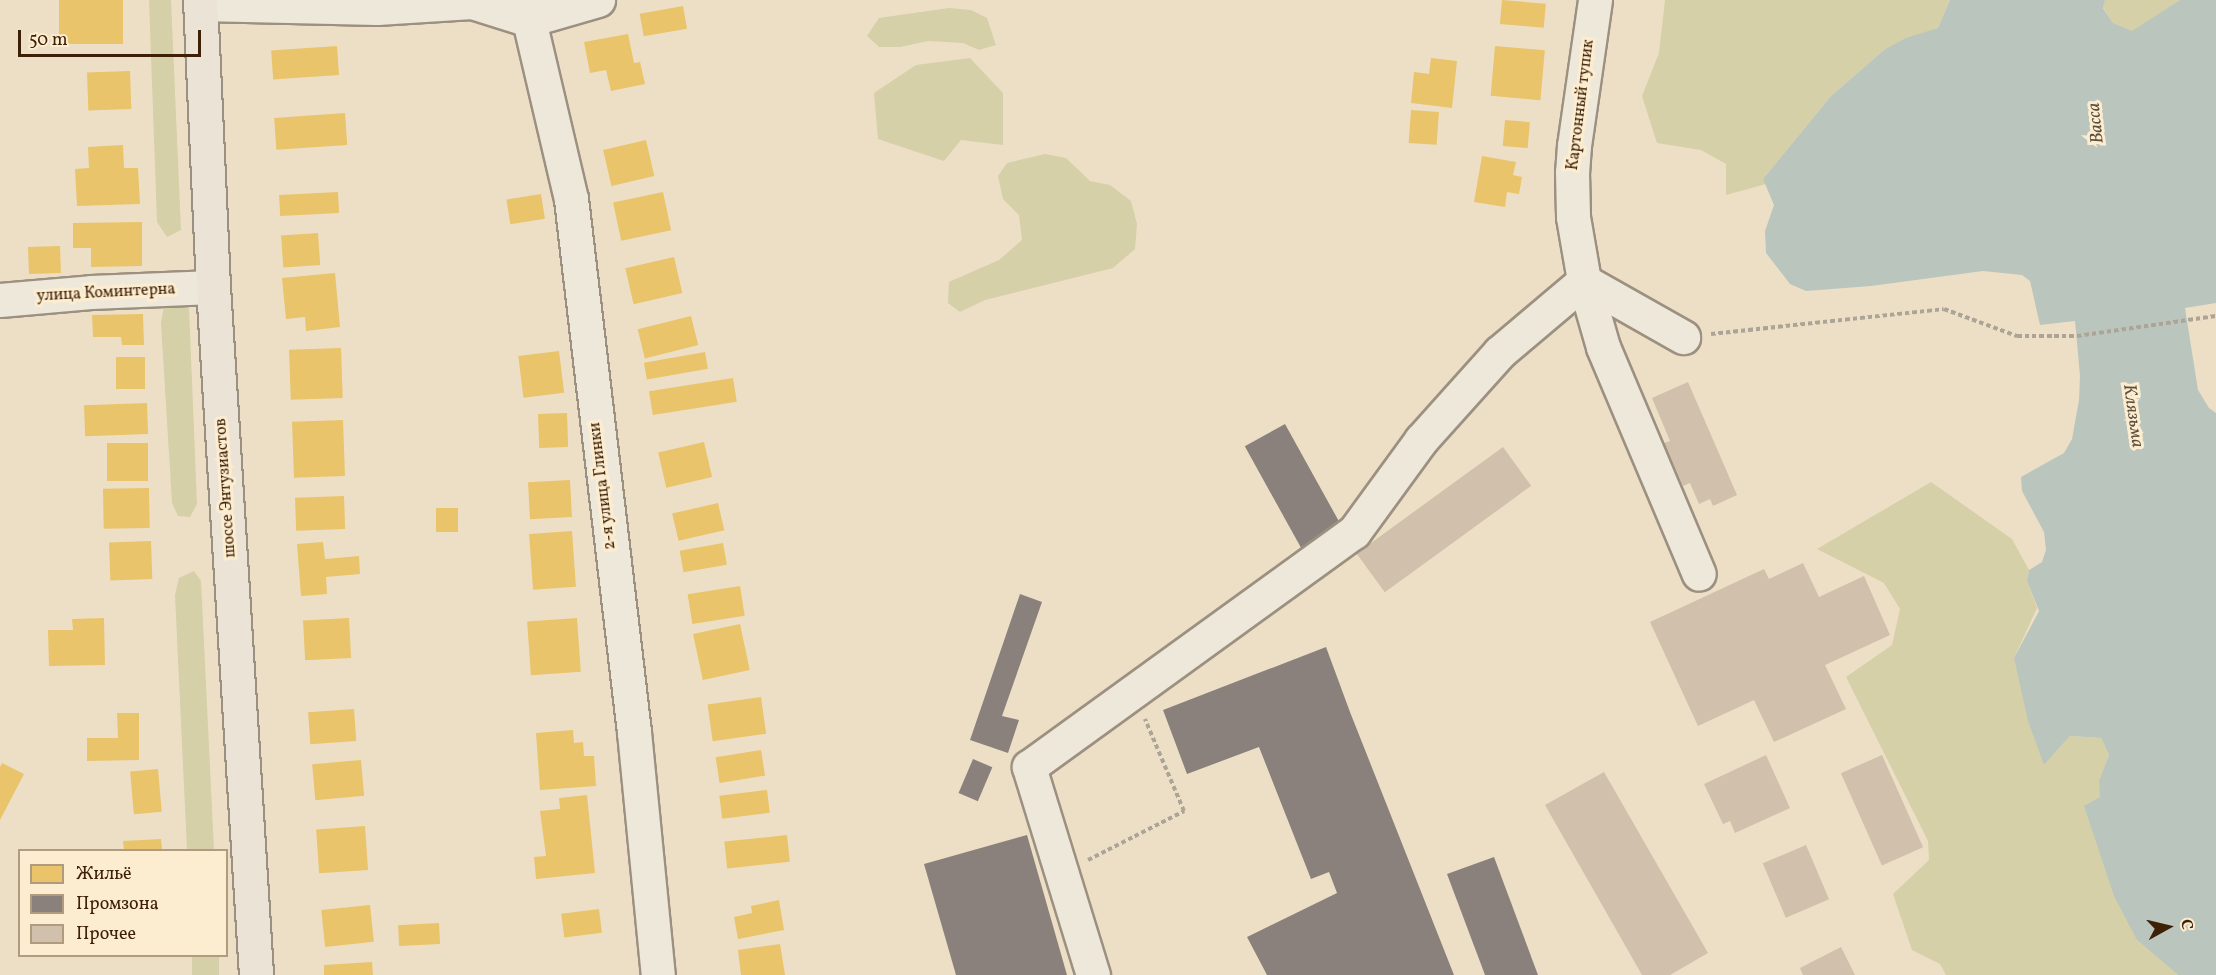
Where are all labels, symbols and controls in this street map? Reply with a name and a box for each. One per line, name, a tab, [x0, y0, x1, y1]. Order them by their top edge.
scale bar	[21, 18, 204, 56]
text: 50 m	[29, 28, 68, 53]
street label: Картонный тупик	[1563, 38, 1599, 172]
water label: Васса	[2084, 102, 2110, 144]
street label: улица Коминтерна	[36, 280, 176, 306]
water label: Клязьма	[2117, 383, 2147, 449]
street label: шоссе Энтузиастов	[212, 418, 240, 558]
street label: 2-я улица Глинки	[586, 421, 620, 551]
legend	[18, 849, 228, 957]
text: Жильё	[76, 862, 132, 887]
text: Промзона	[76, 892, 159, 917]
north arrow	[2138, 897, 2198, 957]
text: С	[2174, 918, 2197, 931]
text: Прочее	[76, 922, 136, 947]

